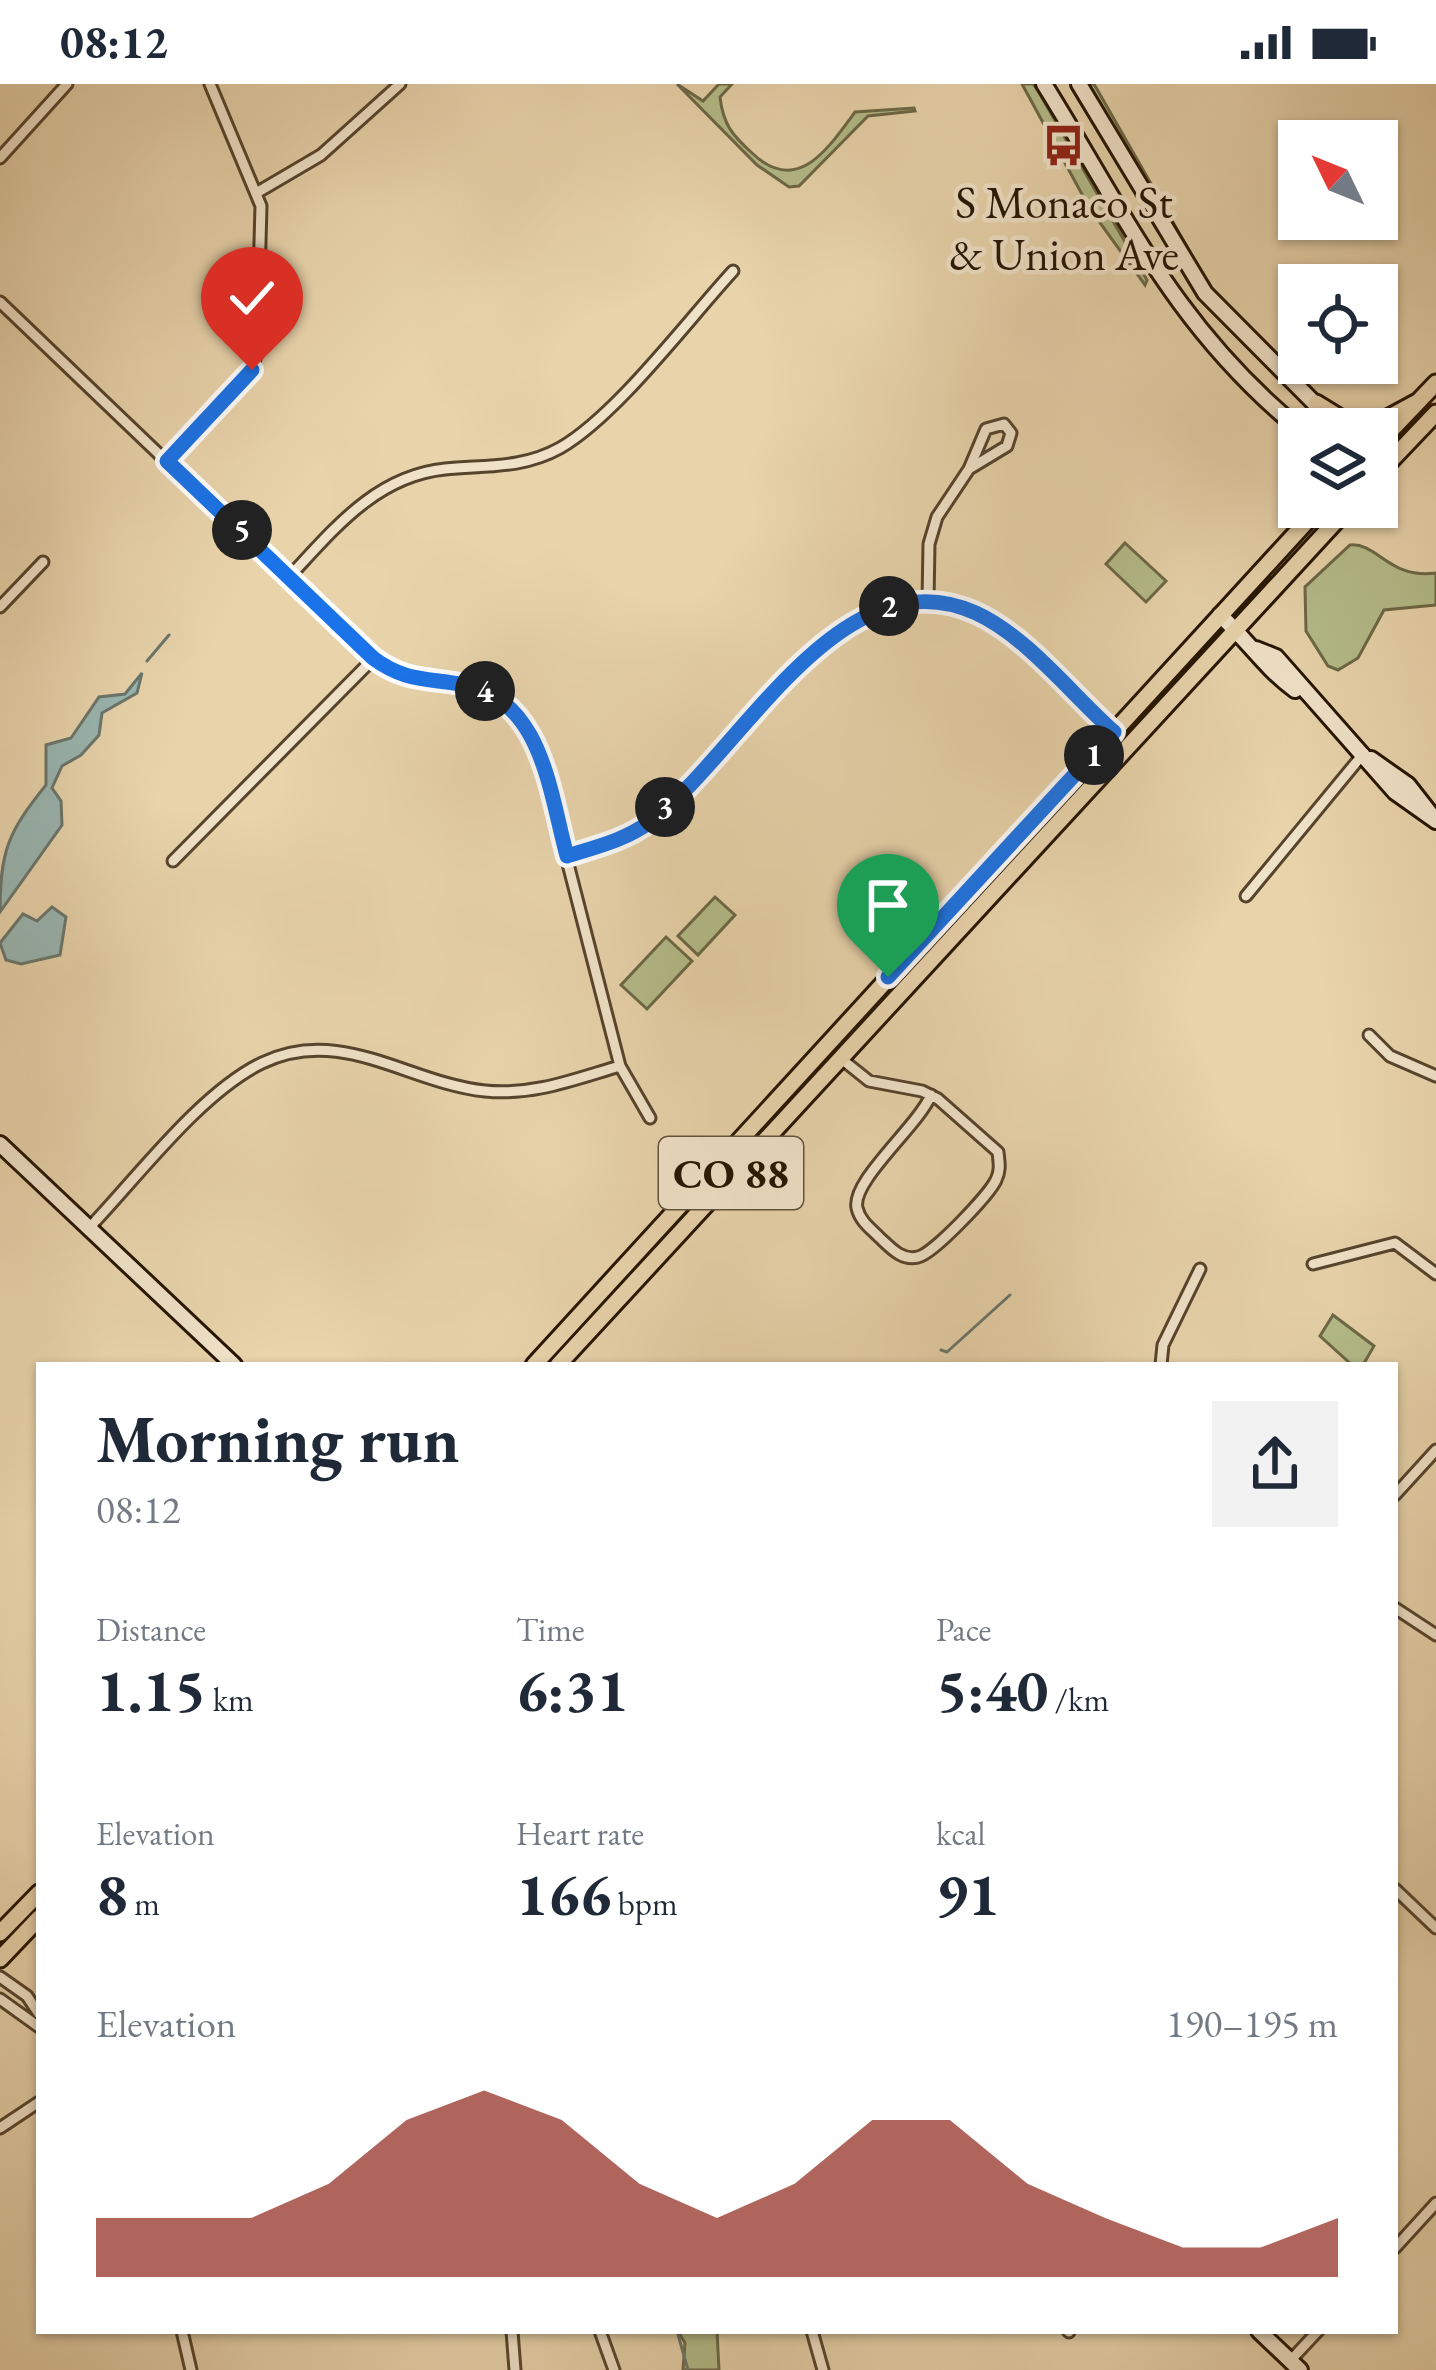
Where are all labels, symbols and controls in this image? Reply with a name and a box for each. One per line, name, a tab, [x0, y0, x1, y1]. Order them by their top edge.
text: 08:12	[60, 13, 168, 71]
north arrow	[1278, 120, 1398, 240]
map controls	[1278, 120, 1398, 528]
bus stop icon: S Monaco St & Union Ave	[1041, 123, 1087, 169]
place label: S Monaco St & Union Ave	[949, 173, 1179, 283]
pin	[201, 247, 303, 370]
button: locate	[1278, 264, 1398, 384]
icon: check	[219, 265, 285, 331]
button: layers	[1278, 408, 1398, 528]
pin: 5	[212, 500, 272, 560]
text: 5	[233, 508, 251, 551]
pin: 2	[859, 576, 919, 636]
text: 2	[880, 584, 898, 627]
pin: 4	[455, 661, 515, 721]
text: 4	[476, 669, 494, 712]
pin: 1	[1064, 725, 1124, 785]
text: 1	[1085, 733, 1103, 776]
pin: 3	[635, 777, 695, 837]
text: 3	[656, 785, 674, 828]
pin	[837, 854, 939, 977]
icon: arrive	[855, 872, 921, 938]
road number: CO 88	[659, 1137, 803, 1209]
text: Morning run	[96, 1396, 460, 1482]
button: share	[1212, 1401, 1338, 1527]
text: 08:12	[96, 1484, 181, 1535]
text: Distance	[96, 1608, 206, 1651]
text: Time	[516, 1608, 585, 1651]
text: Pace	[936, 1608, 991, 1651]
text: 1.15	[96, 1651, 206, 1729]
text: 6:31	[516, 1651, 628, 1729]
text: 5:40	[936, 1651, 1048, 1729]
text: km	[206, 1678, 254, 1721]
text: /km	[1048, 1678, 1109, 1721]
text: Elevation	[96, 1812, 215, 1855]
text: Heart rate	[516, 1812, 644, 1855]
text: kcal	[936, 1812, 986, 1855]
text: 8	[96, 1855, 128, 1933]
text: 166	[516, 1855, 611, 1933]
text: 91	[936, 1855, 999, 1933]
text: m	[128, 1882, 160, 1925]
text: bpm	[611, 1882, 678, 1925]
text: Elevation	[96, 1998, 236, 2049]
text: 190–195 m	[1166, 1998, 1338, 2049]

